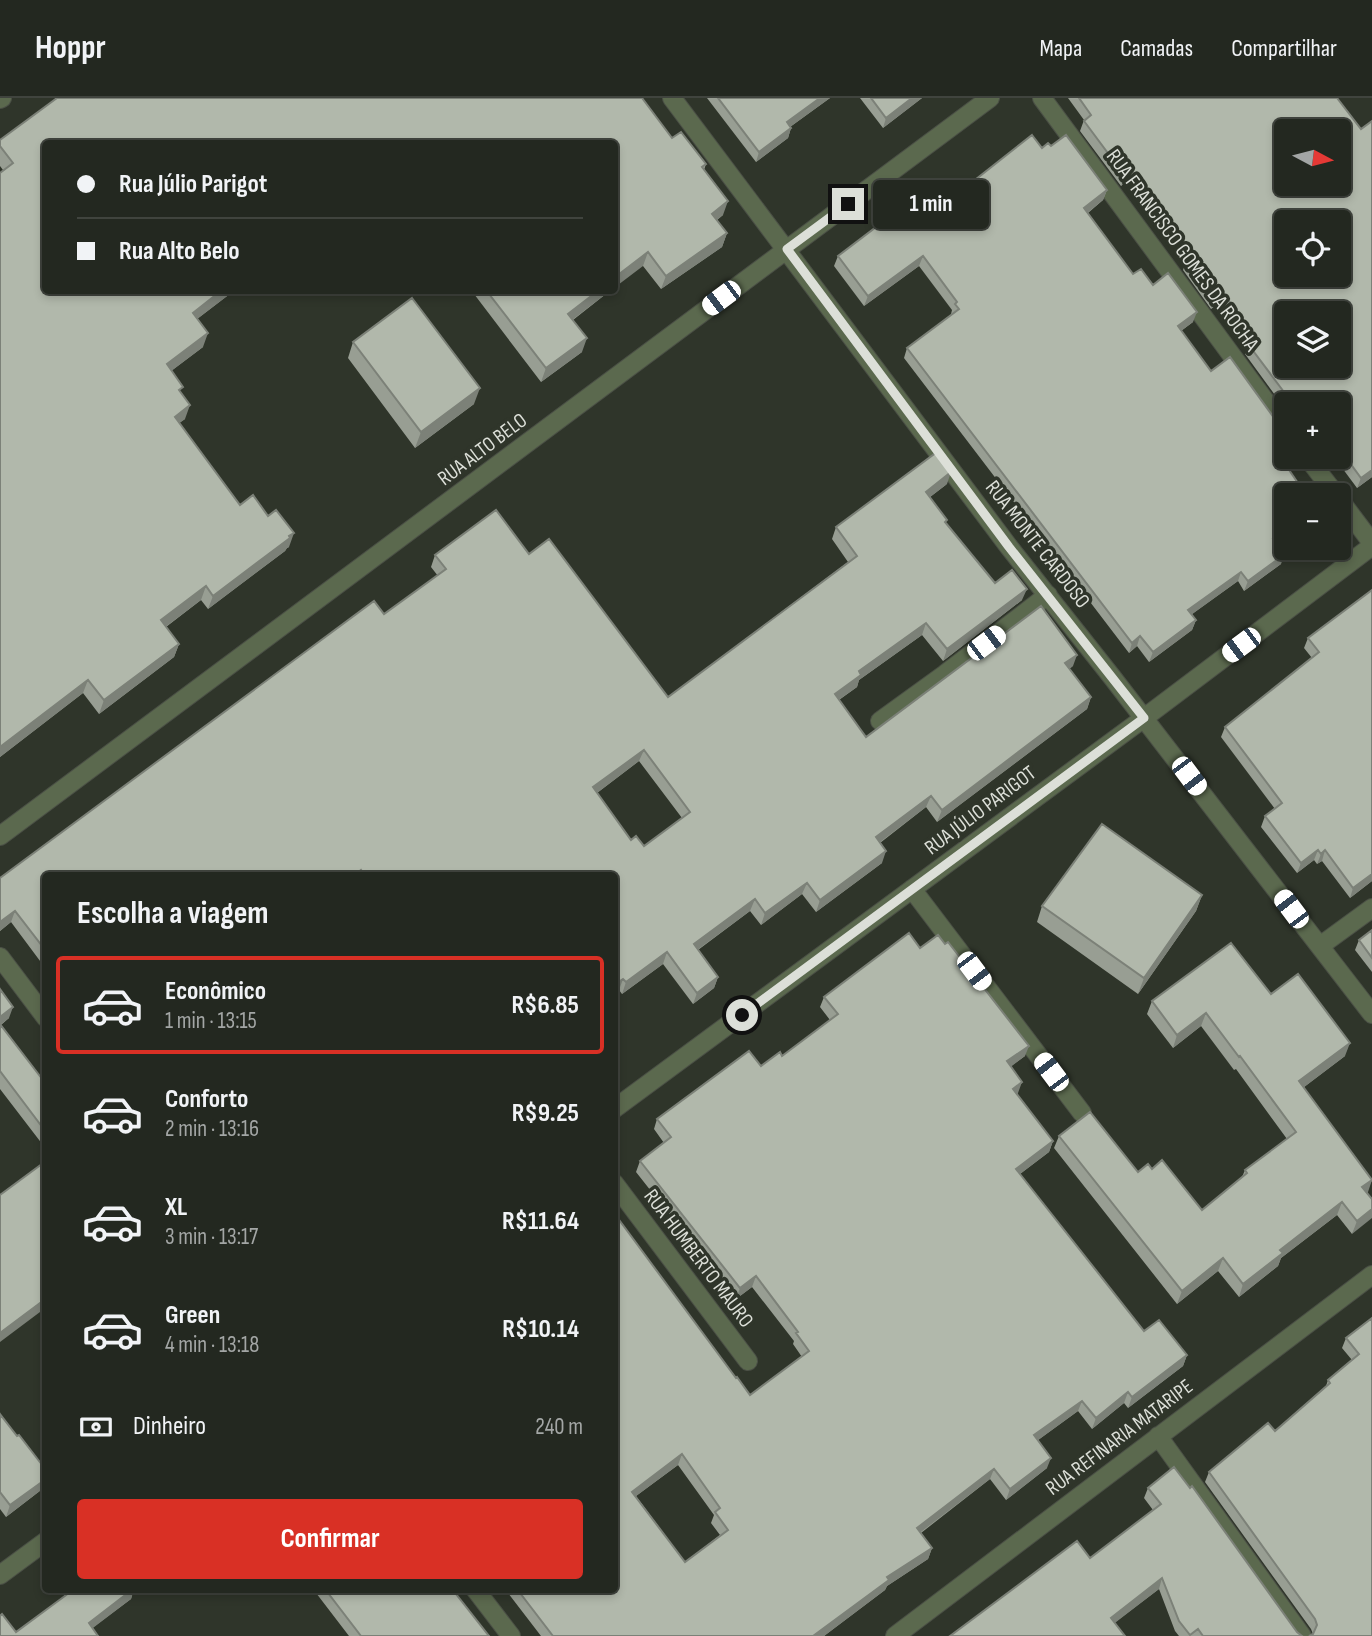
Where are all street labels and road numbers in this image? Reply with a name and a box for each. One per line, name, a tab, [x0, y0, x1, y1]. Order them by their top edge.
street label: RUA FRANCISCO GOMES DA ROCHA	[1101, 145, 1265, 357]
street label: RUA ALTO BELO	[433, 408, 532, 491]
street label: RUA MONTE CARDOSO	[980, 476, 1095, 613]
street label: RUA JÚLIO PARIGOT	[920, 760, 1041, 860]
street label: RUA HUMBERTO MAURO	[638, 1184, 759, 1332]
street label: RUA REFINARIA MATARIPE	[1041, 1374, 1198, 1501]

